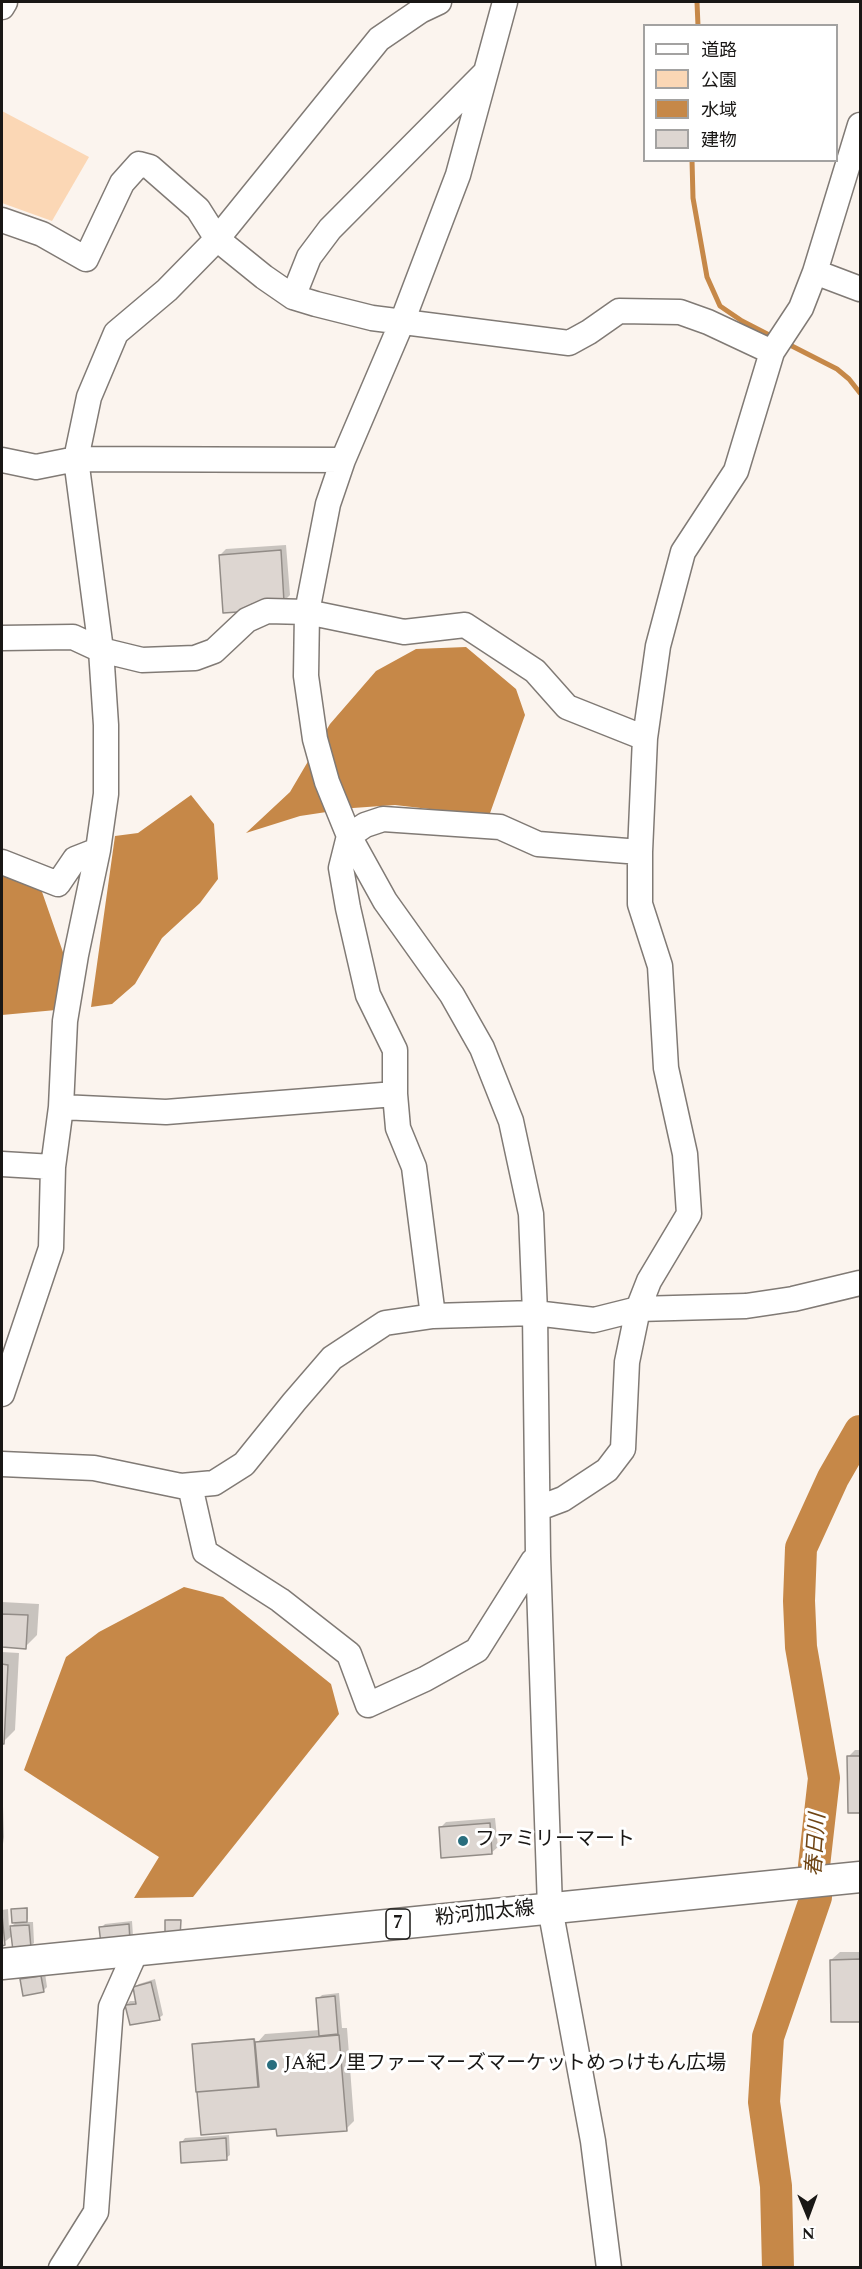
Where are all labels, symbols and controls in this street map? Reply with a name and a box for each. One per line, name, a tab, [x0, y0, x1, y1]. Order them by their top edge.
legend	[643, 24, 838, 162]
text: 道路	[701, 37, 737, 64]
text: 公園	[701, 67, 737, 94]
text: 水域	[701, 97, 737, 124]
text: 建物	[701, 127, 737, 154]
water label: 春日川	[803, 1813, 833, 1877]
place label: ファミリーマート	[475, 1829, 635, 1853]
marker: ファミリーマート	[456, 1834, 470, 1848]
street label: 粉河加太線	[434, 1898, 536, 1932]
road number: 7	[386, 1909, 410, 1939]
place label: JA紀ノ里ファーマーズマーケットめっけもん広場	[284, 2053, 726, 2077]
marker: JA紀ノ里ファーマーズマーケットめっけもん広場	[265, 2058, 279, 2072]
north arrow	[778, 2185, 838, 2245]
text: N	[802, 2221, 815, 2245]

